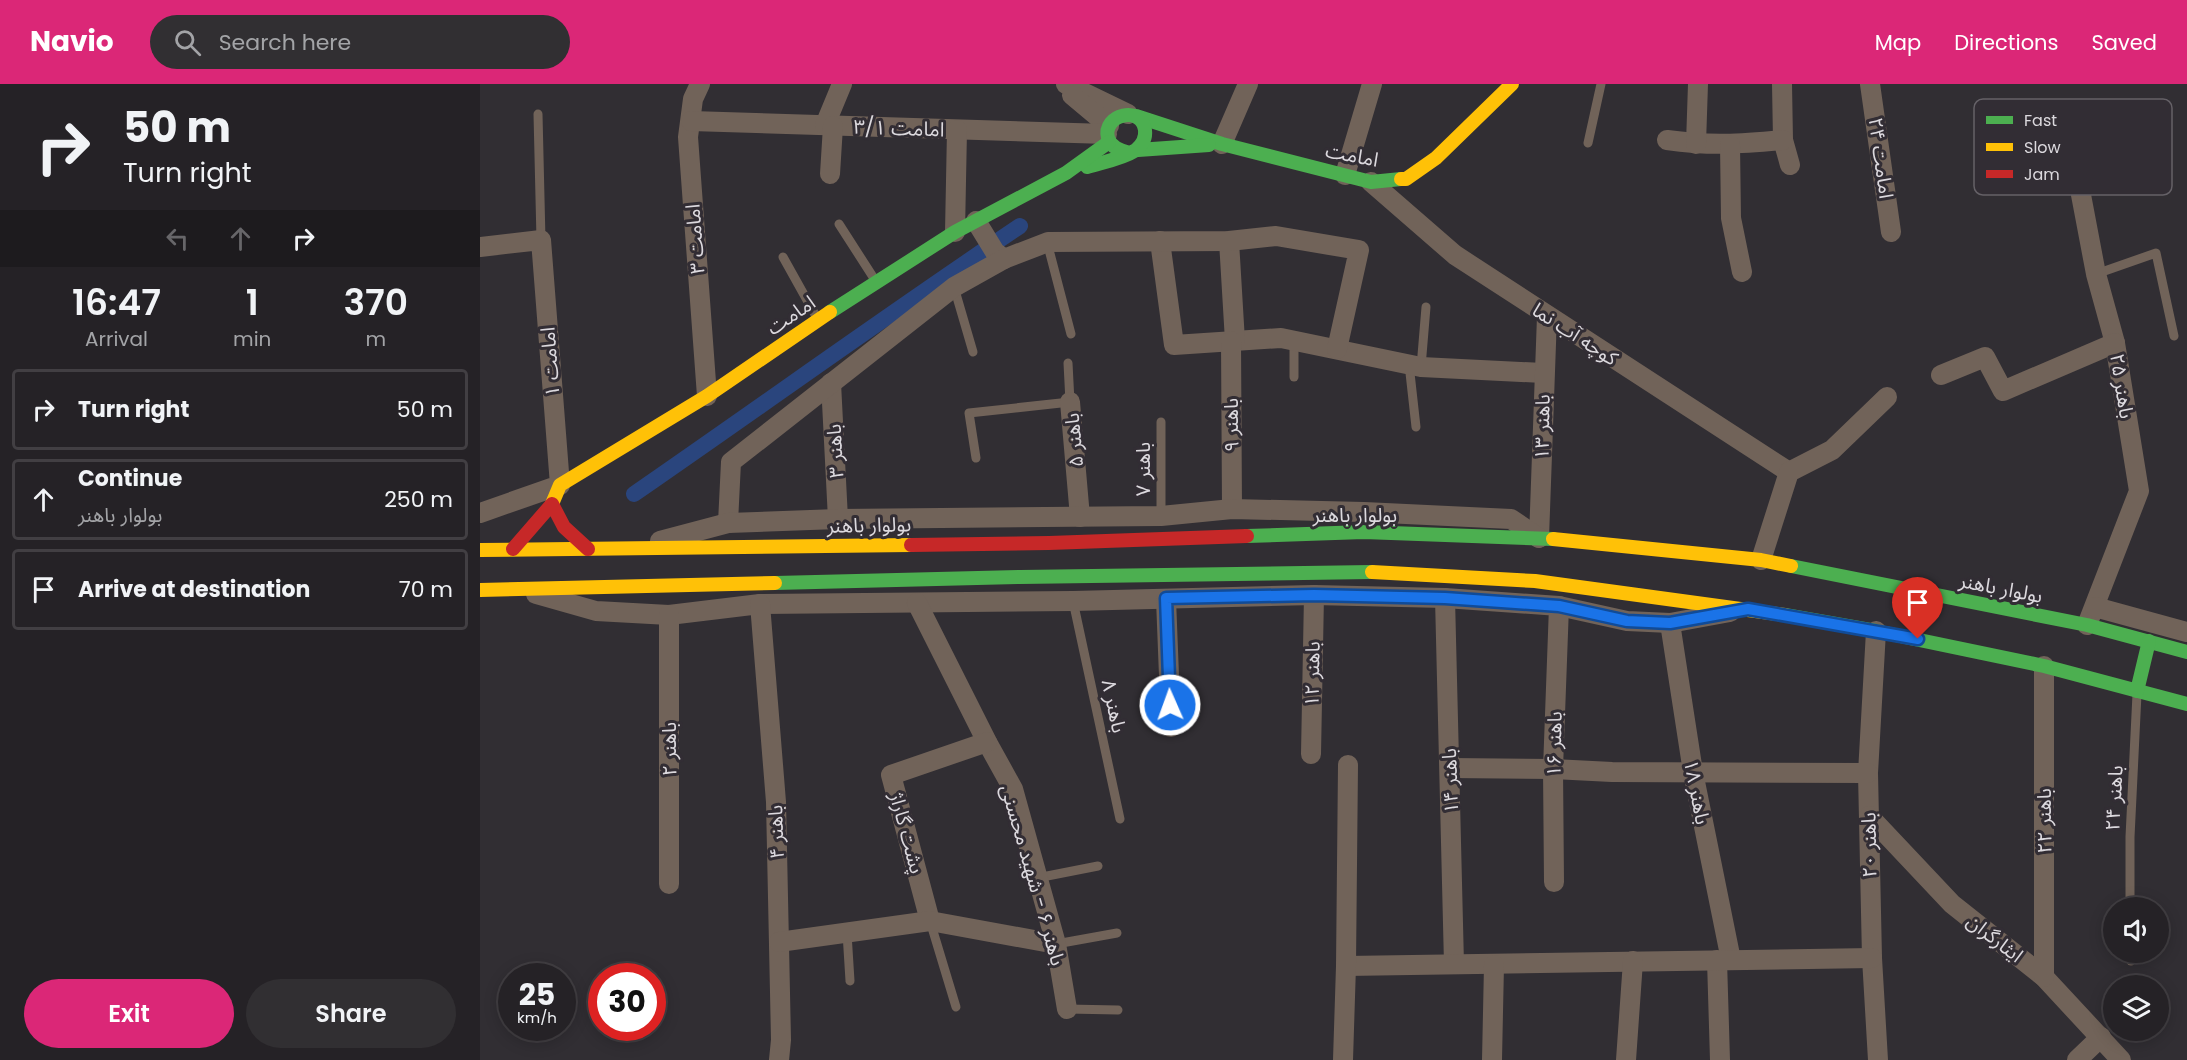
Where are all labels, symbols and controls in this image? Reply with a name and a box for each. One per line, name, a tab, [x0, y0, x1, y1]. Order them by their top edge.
search box	[150, 15, 570, 69]
text: Navio	[30, 22, 114, 61]
icon: search	[171, 26, 204, 59]
text: Search here	[219, 27, 351, 58]
text: Map	[1875, 28, 1921, 57]
text: Directions	[1954, 28, 2058, 57]
text: Saved	[2091, 28, 2157, 57]
text: 50 m	[123, 98, 231, 157]
legend	[1974, 99, 2172, 195]
icon: right	[24, 108, 102, 186]
text: Fast	[2024, 109, 2057, 132]
street label: امامت ۳/۱	[853, 112, 945, 144]
street label: امامت ۲۴	[1861, 116, 1901, 200]
street label: امامت	[1323, 136, 1381, 174]
text: Slow	[2024, 136, 2061, 159]
text: Turn right	[123, 154, 252, 191]
text: Jam	[2024, 163, 2060, 186]
street label: امامت ۳	[679, 203, 711, 275]
icon: left	[161, 222, 194, 255]
icon: ahead	[224, 222, 257, 255]
icon: right	[287, 222, 320, 255]
text: 16:47	[72, 277, 161, 328]
text: 1	[246, 277, 259, 328]
text: 370	[343, 277, 408, 328]
street label: امامت	[761, 288, 821, 342]
street label: کوچه آب نما	[1527, 296, 1624, 373]
text: Arrival	[85, 325, 148, 353]
text: min	[233, 325, 271, 353]
text: m	[365, 325, 386, 353]
street label: امامت ۱	[534, 326, 566, 398]
street label: باهنر ۲۵	[2103, 351, 2141, 421]
icon: right	[27, 393, 60, 426]
text: Turn right	[78, 394, 189, 425]
text: 50 m	[397, 394, 453, 425]
street label: باهنر ۱۳	[1527, 394, 1557, 460]
street label: باهنر ۹	[1217, 398, 1245, 452]
street label: باهنر ۵	[1058, 412, 1090, 468]
street label: باهنر ۳	[820, 423, 850, 479]
street label: باهنر ۷	[1129, 442, 1157, 496]
text: Continue	[78, 463, 182, 494]
icon: ahead	[27, 483, 60, 516]
text: 250 m	[384, 484, 453, 515]
text: بولوار باهنر	[78, 501, 162, 529]
street label: بولوار باهنر	[1312, 501, 1397, 529]
street label: بولوار باهنر	[826, 510, 911, 540]
street label: بولوار باهنر	[1956, 566, 2045, 610]
icon: arrive	[27, 573, 60, 606]
text: Arrive at destination	[78, 574, 310, 605]
text: 70 m	[399, 574, 453, 605]
pin	[1892, 577, 1943, 639]
icon: arrive	[1901, 586, 1934, 619]
street label: باهنر ۱۲	[1297, 641, 1327, 707]
position arrow	[1138, 673, 1202, 737]
street label: باهنر ۸	[1095, 677, 1133, 735]
street label: باهنر ۱۶	[1539, 711, 1569, 777]
street label: باهنر ۲	[655, 722, 683, 776]
street label: باهنر ۱۴	[1435, 748, 1465, 814]
street label: باهنر ۱۸	[1677, 757, 1717, 827]
street label: باهنر ۲۴	[2098, 764, 2130, 832]
street label: باهنر ۶ - شهید محسنی	[994, 781, 1072, 969]
street label: پشت گاراژ	[882, 788, 931, 877]
street label: باهنر ۲۲	[2030, 788, 2058, 854]
street label: باهنر ۴	[761, 804, 791, 860]
street label: باهنر ۲۰	[1854, 812, 1884, 878]
map controls	[2103, 897, 2169, 1041]
button: sound	[2103, 897, 2169, 963]
street label: ایثارگران	[1961, 907, 2029, 969]
speed limit sign: 30	[588, 963, 666, 1041]
text: 25	[519, 973, 555, 1016]
button: layers	[2103, 975, 2169, 1041]
button: Exit	[24, 979, 234, 1048]
button: Share	[246, 979, 456, 1048]
text: km/h	[517, 1007, 557, 1028]

